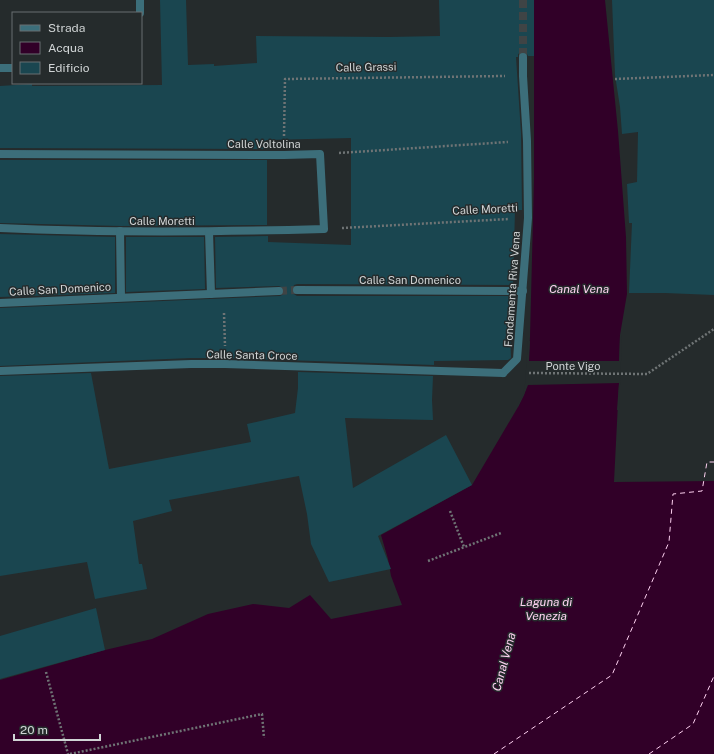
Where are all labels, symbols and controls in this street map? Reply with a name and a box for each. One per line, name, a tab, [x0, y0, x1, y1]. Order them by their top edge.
legend	[12, 12, 142, 84]
text: Strada	[48, 21, 85, 35]
text: Acqua	[48, 41, 84, 55]
street label: Calle Grassi	[336, 60, 396, 74]
text: Edificio	[48, 61, 90, 75]
street label: Calle Voltolina	[227, 138, 301, 150]
street label: Calle Moretti	[452, 201, 518, 217]
street label: Calle Moretti	[129, 215, 195, 227]
street label: Fondamenta Riva Vena	[502, 231, 522, 347]
street label: Calle San Domenico	[359, 274, 461, 286]
street label: Calle San Domenico	[9, 280, 111, 298]
water label: Canal Vena	[549, 282, 609, 296]
street label: Calle Santa Croce	[206, 348, 298, 362]
street label: Ponte Vigo	[546, 360, 600, 372]
water label: Laguna di Venezia	[520, 595, 572, 623]
water label: Canal Vena	[489, 631, 519, 693]
scale bar	[14, 716, 100, 742]
text: 20 m	[20, 723, 48, 737]

